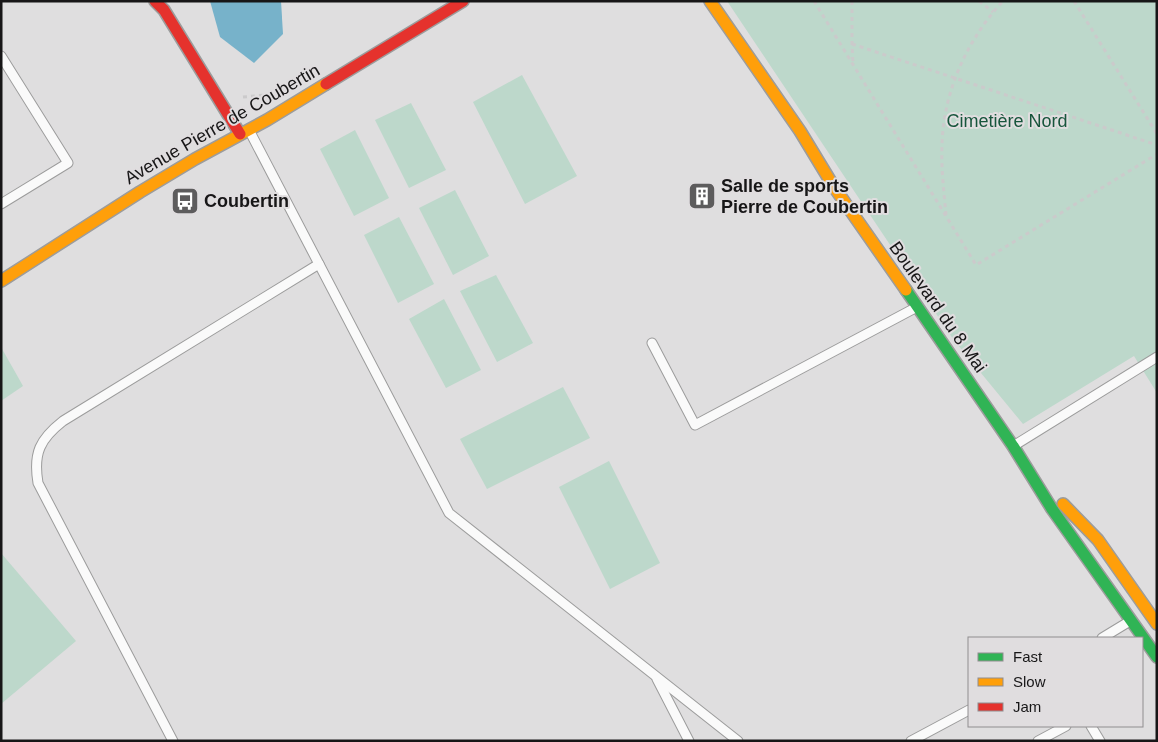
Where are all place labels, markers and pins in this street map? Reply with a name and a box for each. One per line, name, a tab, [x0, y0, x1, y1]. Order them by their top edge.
place label: Salle de sports Pierre de Coubertin	[721, 176, 888, 217]
building icon: Salle de sports Pierre de Coubertin	[687, 181, 717, 211]
bus stop icon: Coubertin	[170, 186, 200, 216]
place label: Coubertin	[204, 191, 289, 211]

